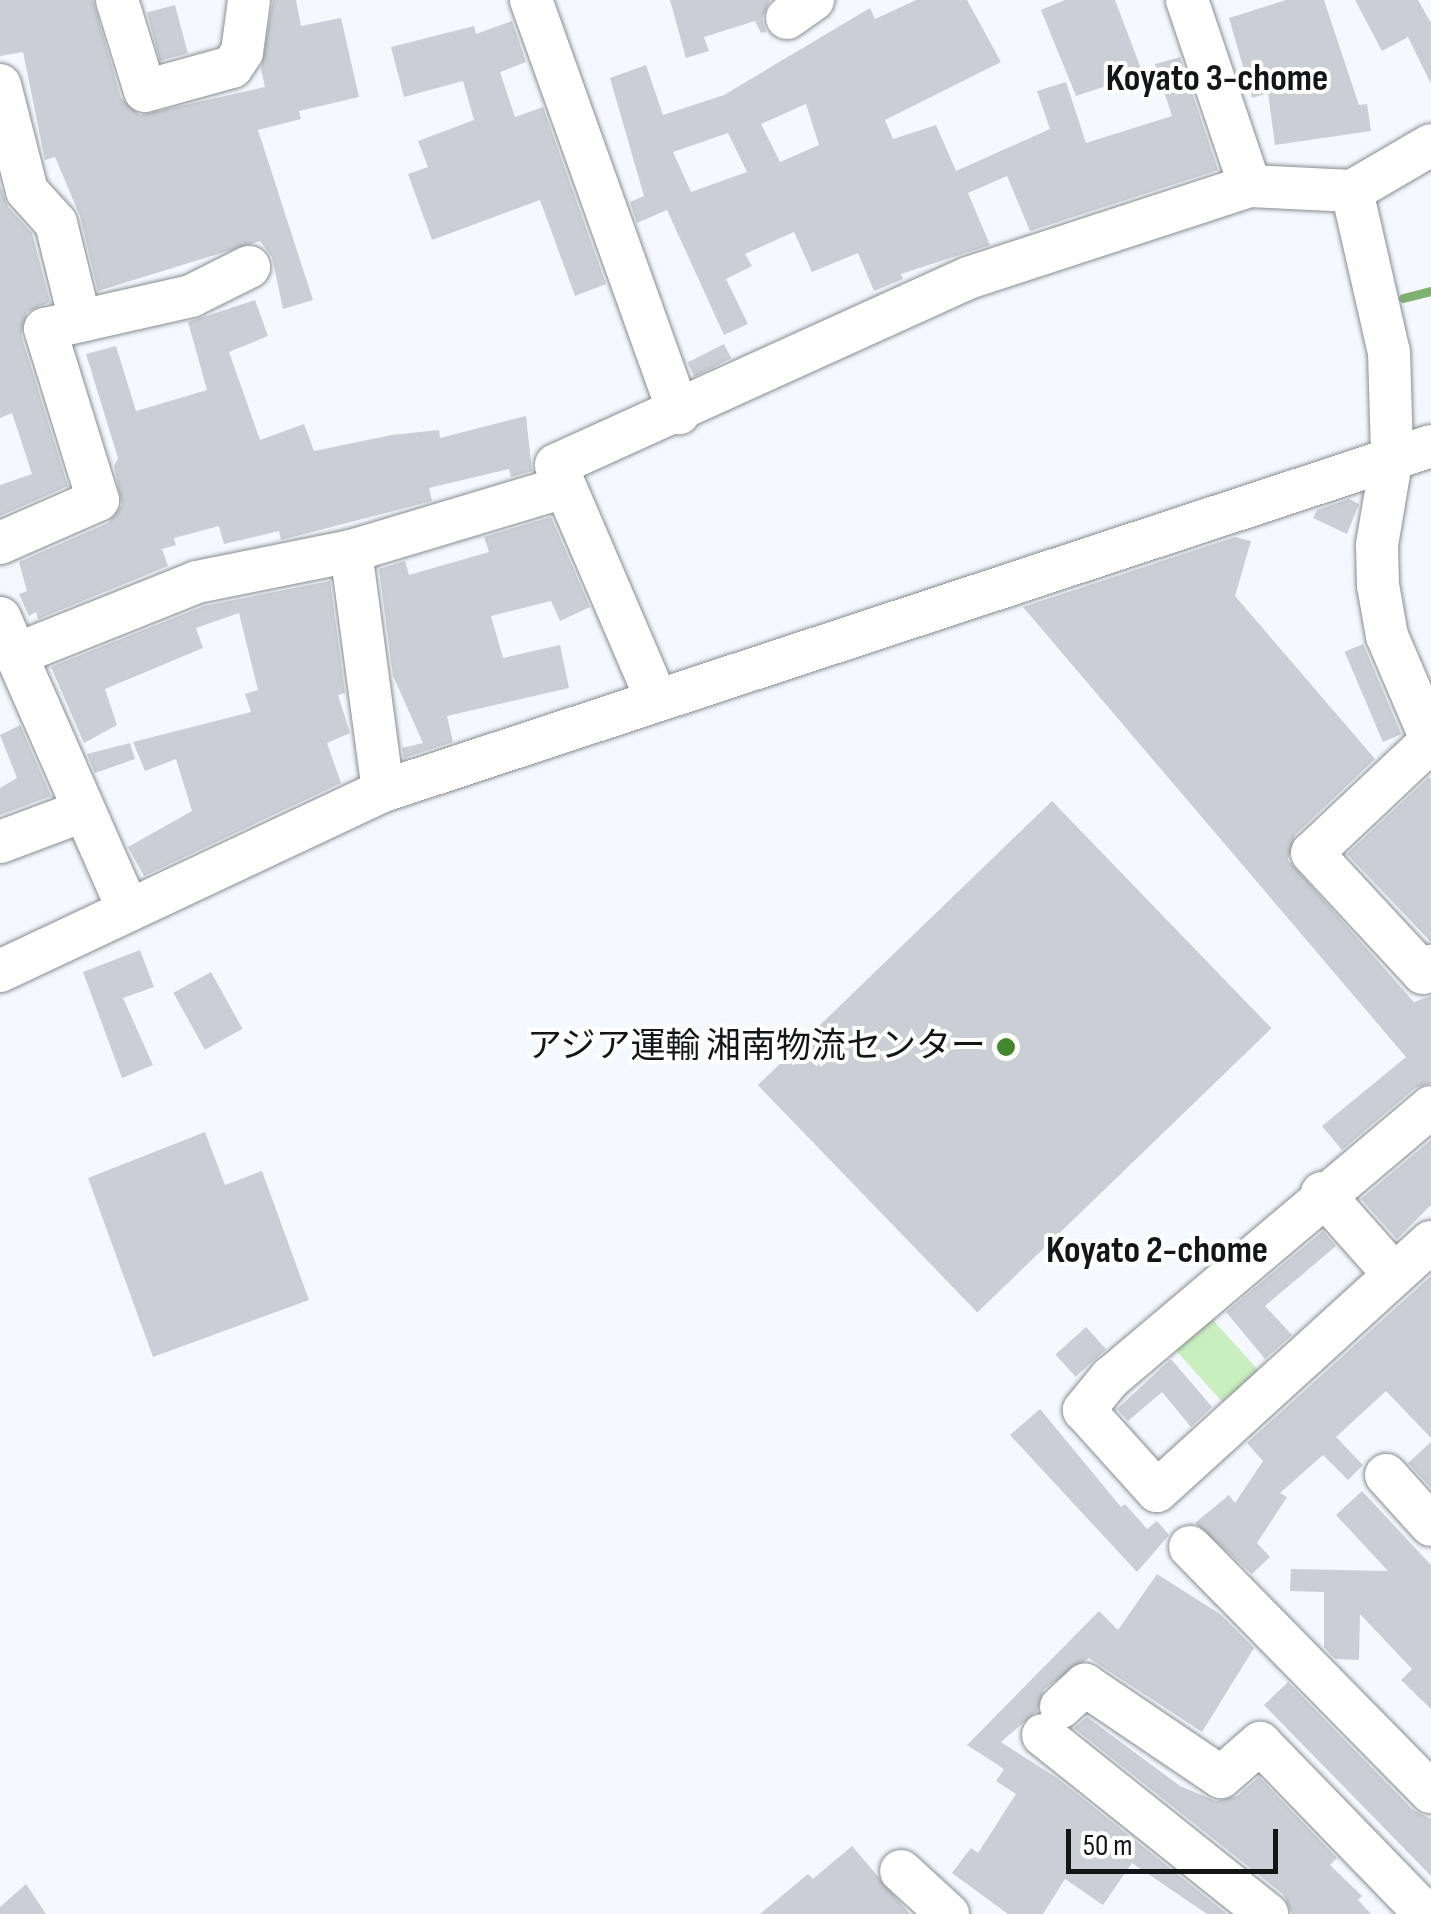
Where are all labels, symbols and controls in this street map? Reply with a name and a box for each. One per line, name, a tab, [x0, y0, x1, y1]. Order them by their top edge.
district label: Koyato 3-chome	[1106, 56, 1328, 102]
place label: アジア運輸 湘南物流センター	[525, 1026, 986, 1068]
marker: アジア運輸 湘南物流センター	[995, 1036, 1017, 1058]
district label: Koyato 2-chome	[1046, 1228, 1268, 1274]
scale bar	[1071, 1809, 1284, 1871]
text: 50 m	[1083, 1828, 1132, 1864]

